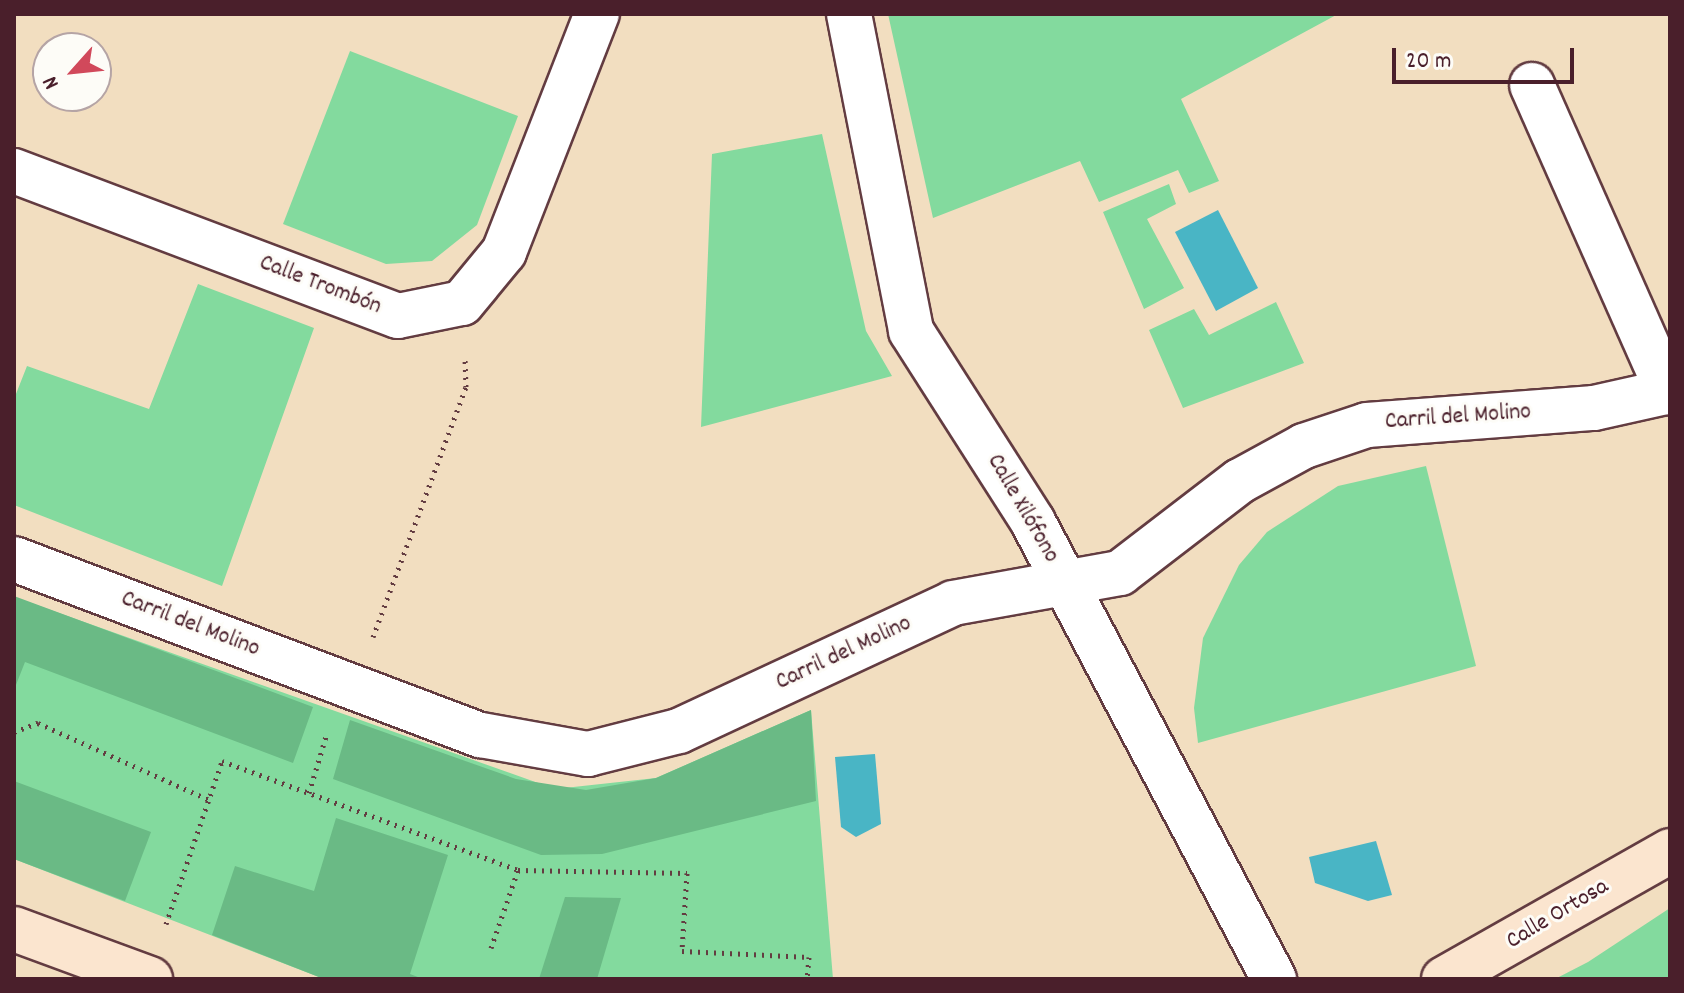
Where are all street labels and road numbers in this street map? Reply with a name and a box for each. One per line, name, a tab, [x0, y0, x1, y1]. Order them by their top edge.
street label: Calle Trombón	[255, 250, 385, 322]
street label: Carril del Molino	[1384, 399, 1532, 437]
street label: Calle Xilófono	[979, 450, 1065, 568]
street label: Carril del Molino	[117, 585, 263, 665]
street label: Carril del Molino	[772, 610, 916, 698]
street label: Calle Ortosa	[1502, 873, 1614, 957]

